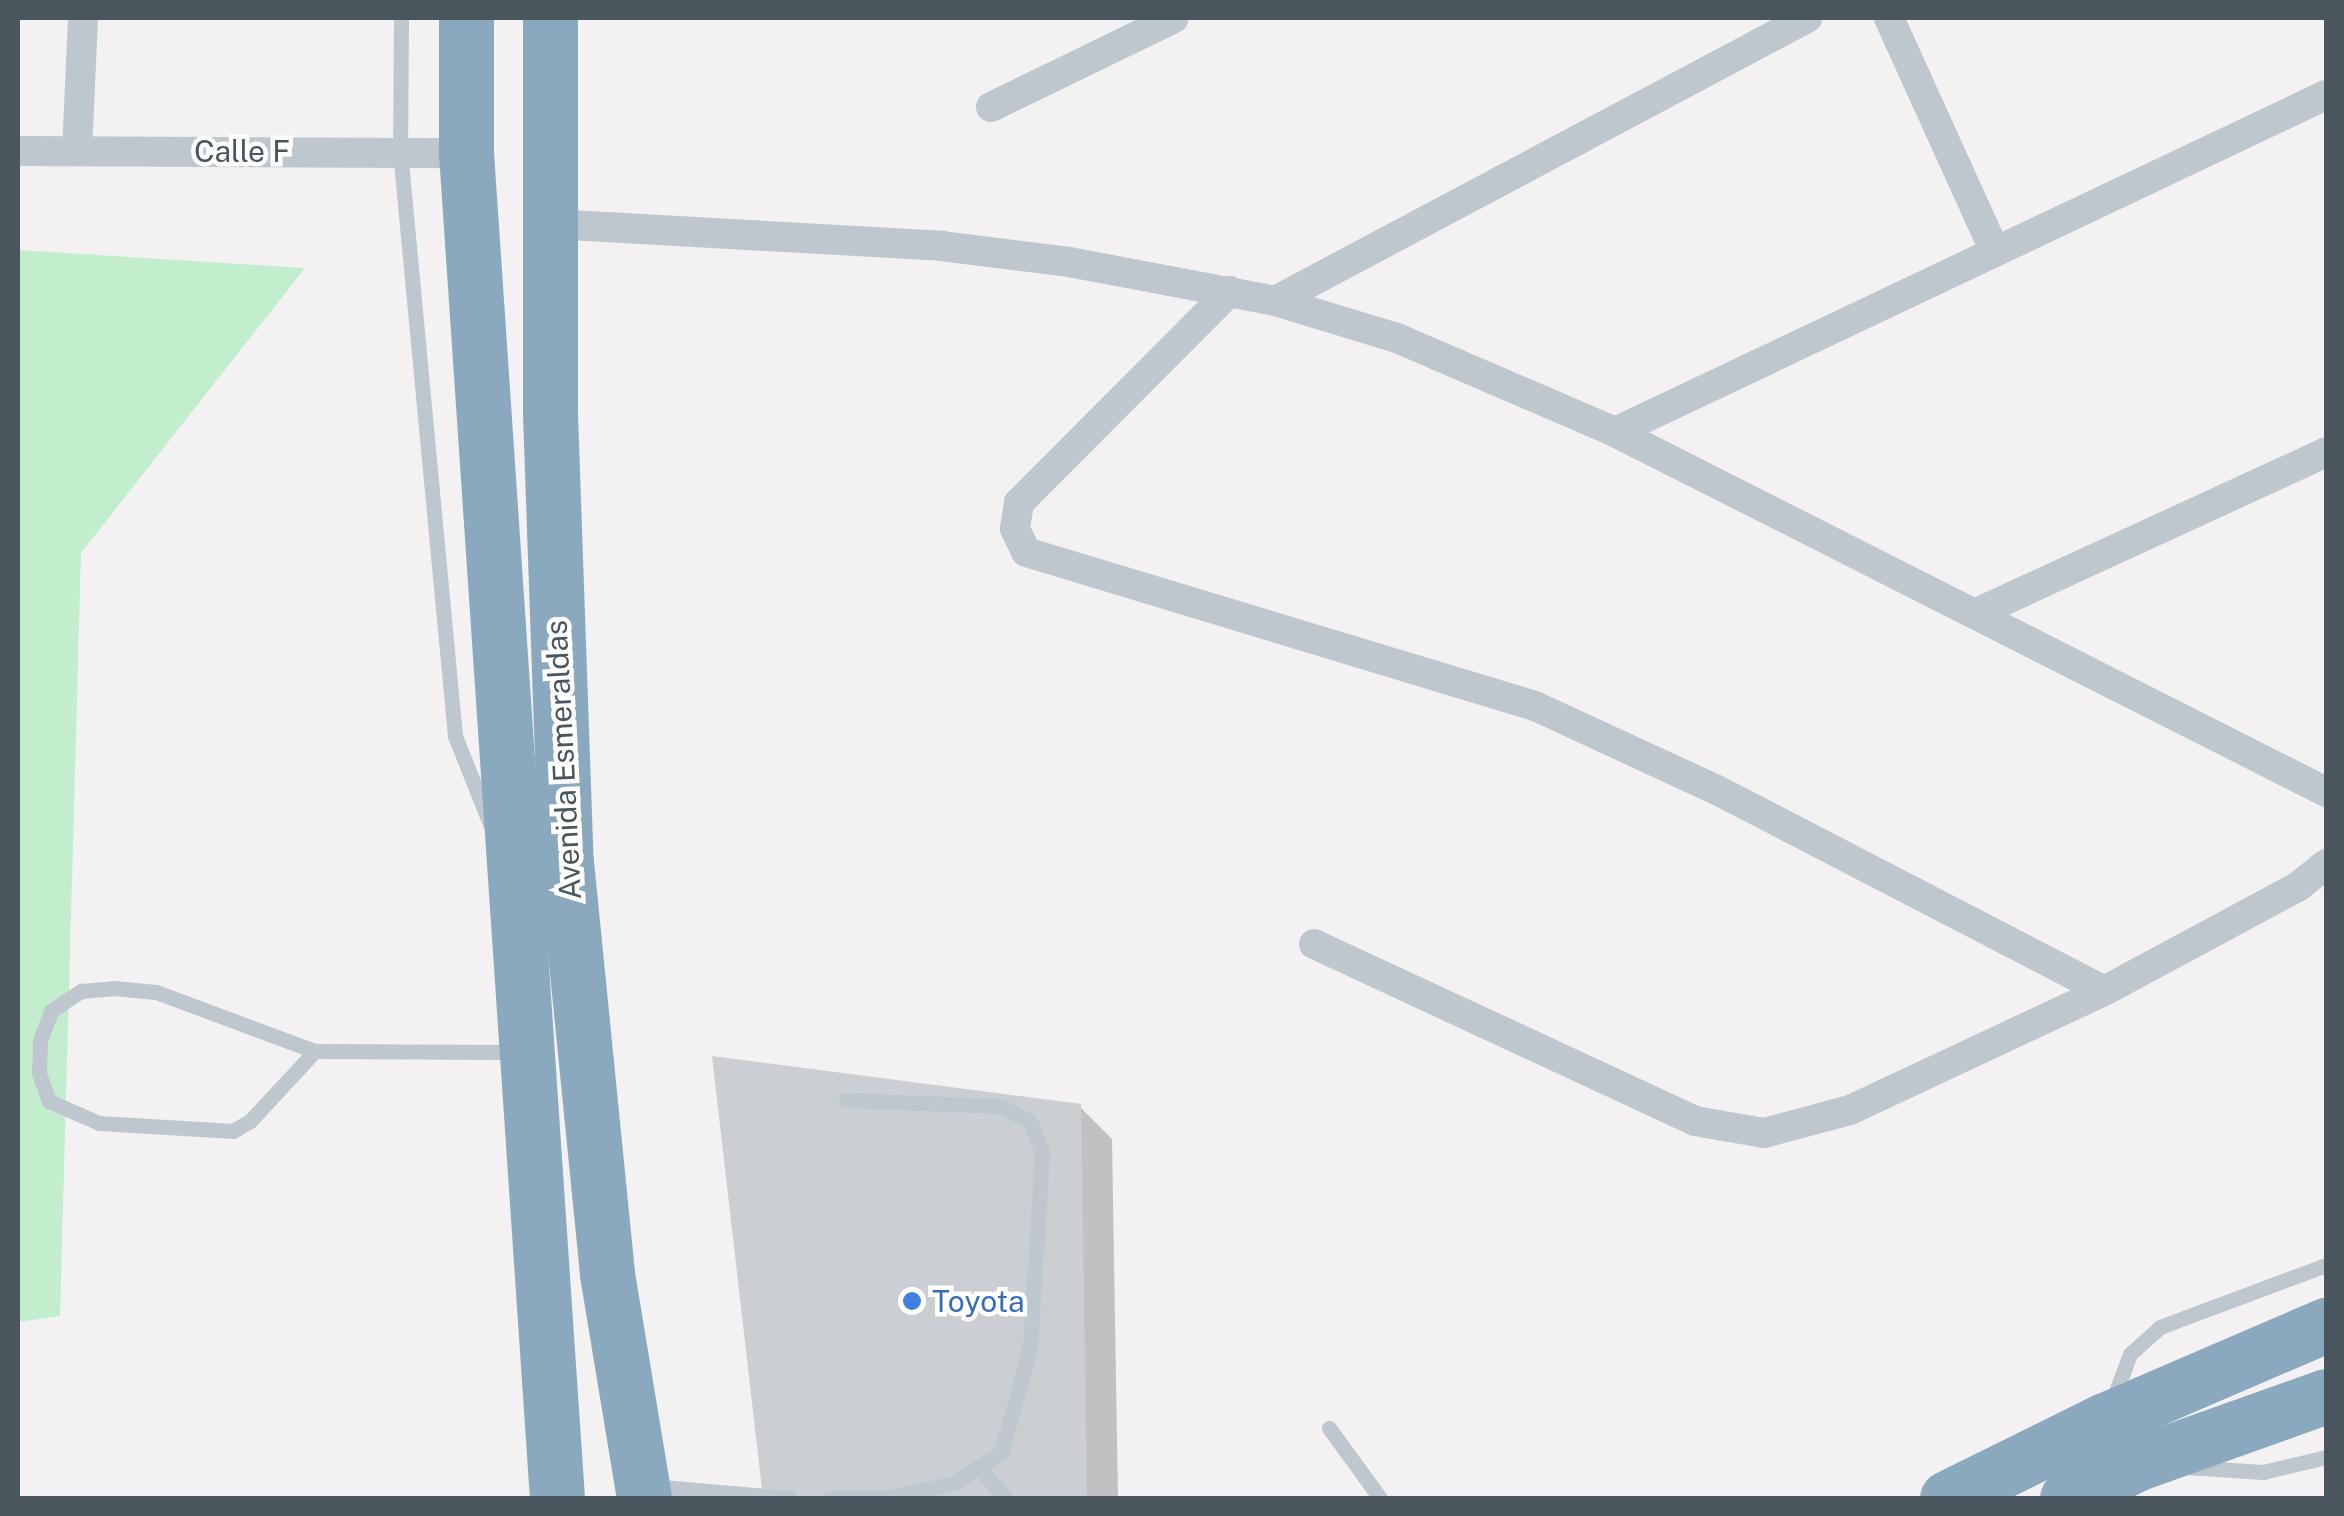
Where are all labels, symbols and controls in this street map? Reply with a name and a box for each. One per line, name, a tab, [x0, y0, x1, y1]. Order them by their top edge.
street label: Calle F	[194, 133, 290, 169]
street label: Avenida Esmeraldas	[538, 619, 588, 901]
place label: Toyota	[932, 1283, 1025, 1319]
marker: Toyota	[901, 1290, 923, 1312]

